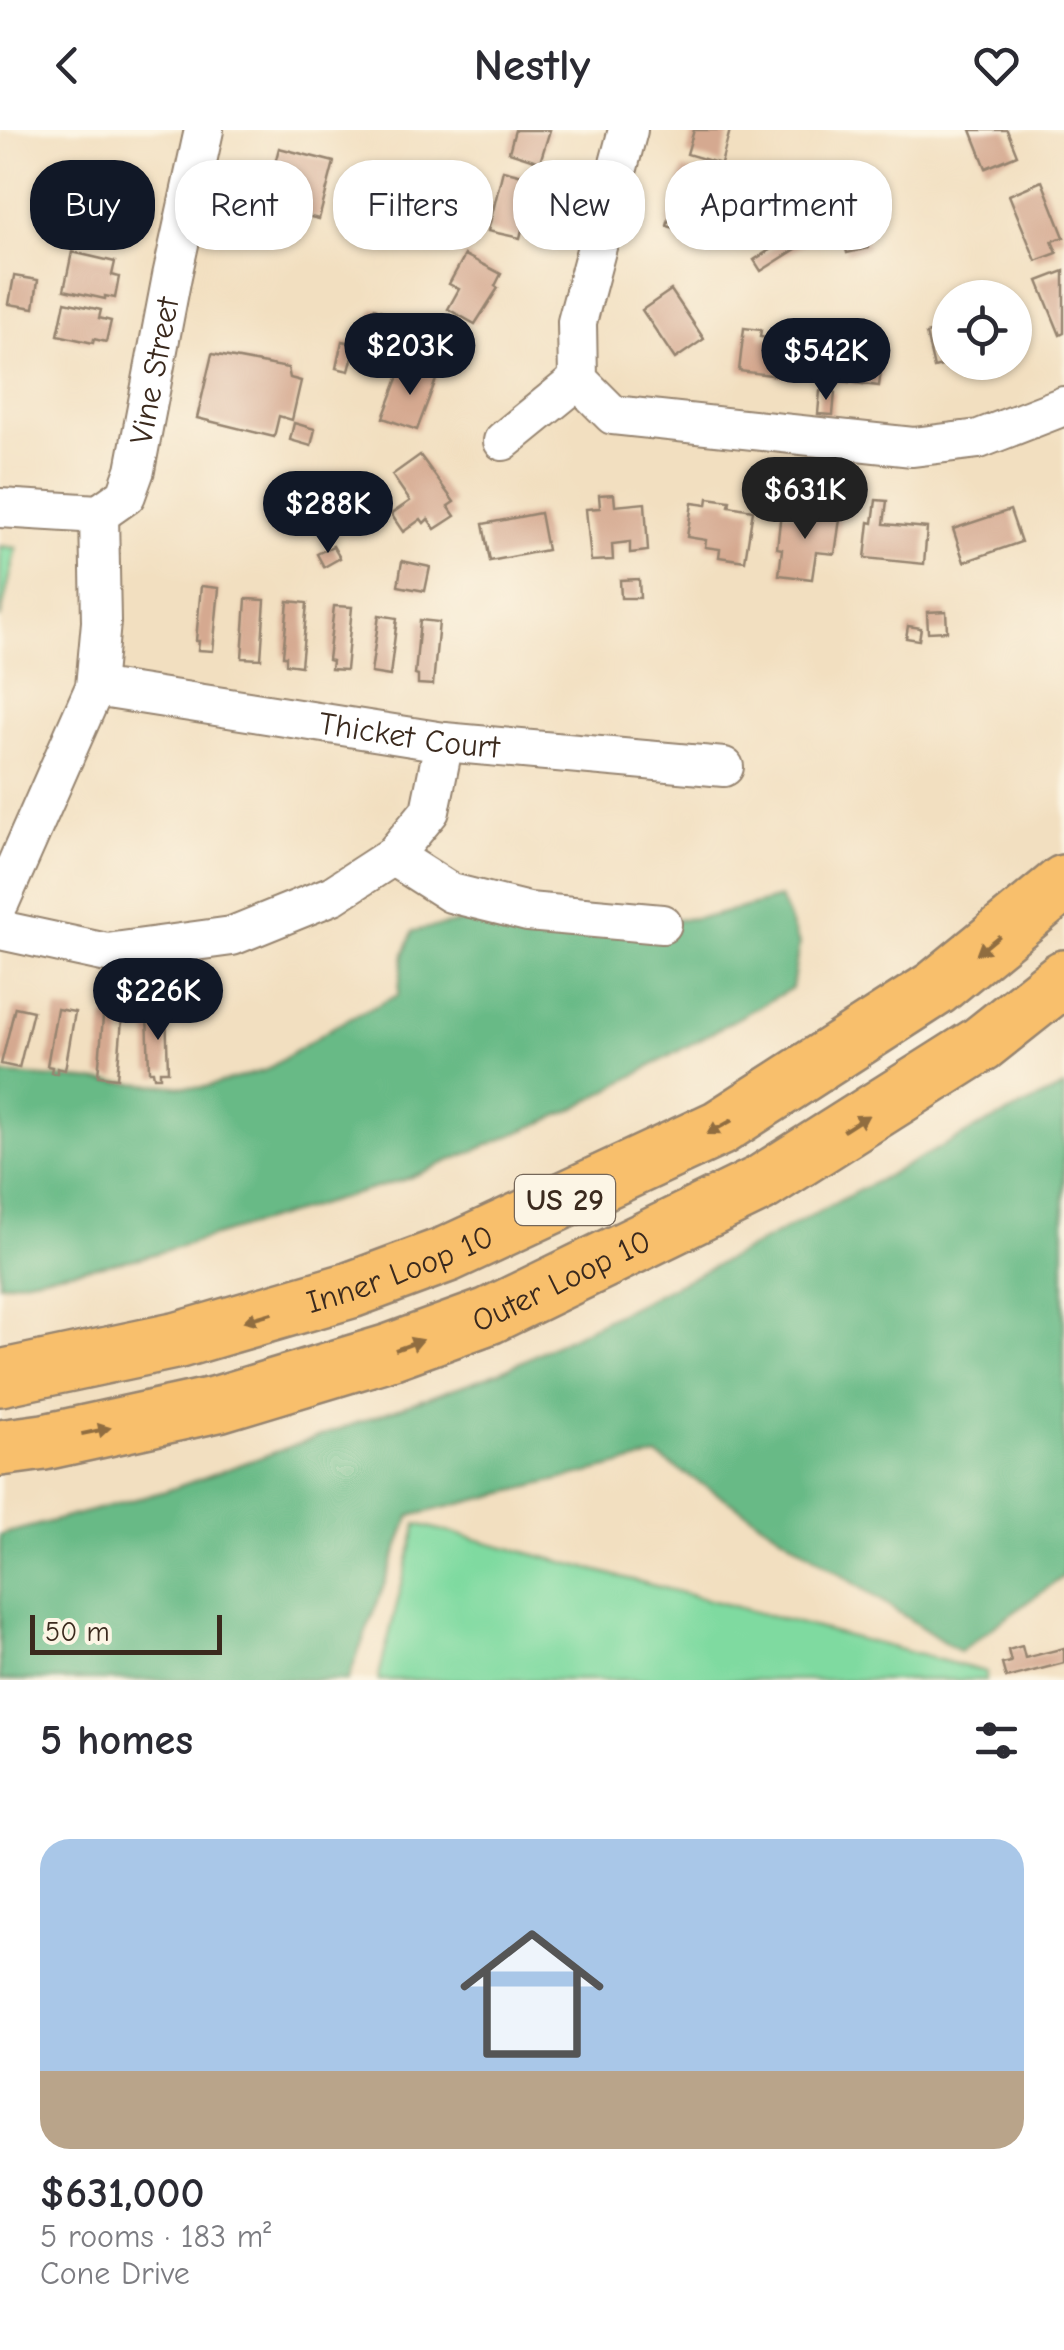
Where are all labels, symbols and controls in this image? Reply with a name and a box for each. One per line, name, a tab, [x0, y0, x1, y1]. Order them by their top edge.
icon: back	[40, 38, 95, 93]
icon: heart	[969, 38, 1024, 93]
text: Nestly	[474, 39, 590, 91]
chip: Buy	[30, 160, 155, 250]
chip: Rent	[175, 160, 313, 250]
chip: Filters	[333, 160, 493, 250]
chip: New	[513, 160, 645, 250]
chip: Apartment	[665, 160, 892, 250]
map controls	[932, 280, 1032, 380]
button: locate	[932, 280, 1032, 380]
street label: Vine Street	[122, 293, 187, 447]
pin: $203K	[340, 313, 480, 398]
pin: $542K	[756, 318, 896, 403]
text: $203K	[366, 327, 454, 364]
text: $542K	[783, 332, 869, 369]
pin: $631K	[735, 457, 875, 542]
pin: $288K	[258, 471, 398, 556]
text: $631K	[764, 471, 846, 508]
text: $288K	[285, 485, 371, 522]
street label: Thicket Court	[316, 705, 502, 766]
one-way arrow	[976, 934, 1001, 955]
pin: $226K	[88, 958, 228, 1043]
text: $226K	[115, 972, 201, 1009]
one-way arrow	[842, 1115, 870, 1133]
one-way arrow	[705, 1118, 734, 1135]
road number: US 29	[515, 1175, 615, 1225]
street label: Inner Loop 10	[302, 1218, 499, 1321]
street label: Outer Loop 10	[467, 1222, 657, 1339]
one-way arrow	[243, 1310, 273, 1325]
one-way arrow	[394, 1337, 424, 1352]
one-way arrow	[81, 1423, 112, 1438]
scale bar	[30, 1610, 222, 1654]
text: 50 m	[45, 1616, 110, 1648]
icon: filters	[969, 1713, 1024, 1768]
text: 5 homes	[40, 1716, 193, 1765]
icon: home	[442, 1904, 622, 2084]
text: $631,000	[40, 2169, 205, 2218]
text: 5 rooms · 183 m²	[40, 2218, 271, 2255]
text: Cone Drive	[40, 2255, 190, 2292]

